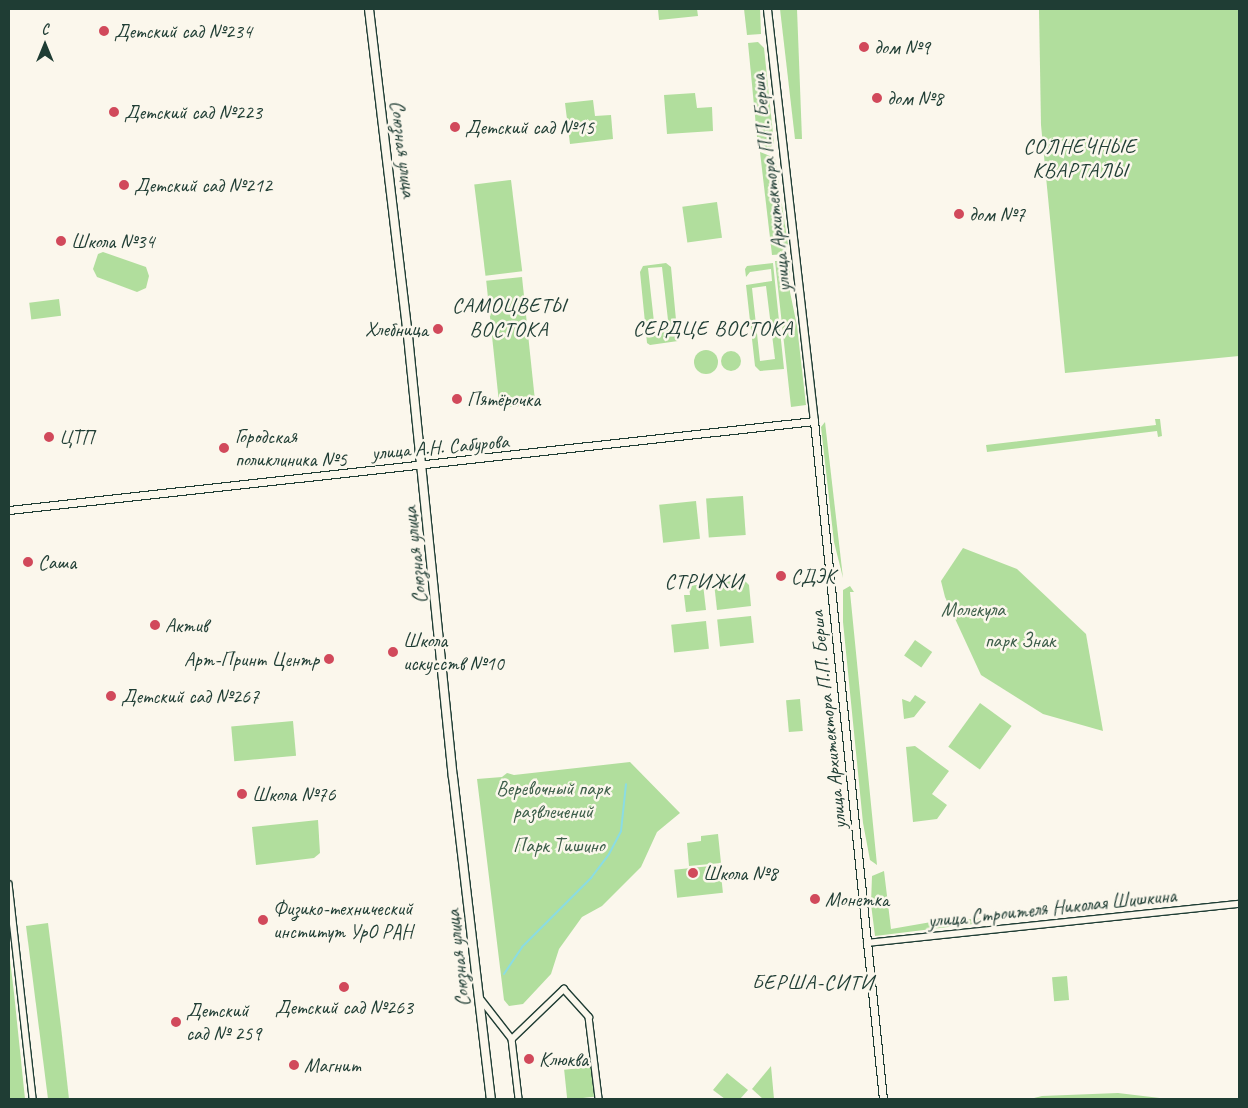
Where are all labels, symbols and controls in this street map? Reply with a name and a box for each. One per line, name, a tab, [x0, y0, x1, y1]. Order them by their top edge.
place label: Детский сад №234	[114, 19, 252, 43]
north arrow	[20, 20, 70, 70]
text: С	[42, 21, 48, 38]
marker: Детский сад №234	[98, 25, 110, 37]
place label: дом №9	[874, 35, 930, 59]
marker: дом №9	[858, 41, 870, 53]
street label: улица Архитектора П.П. Берша	[746, 72, 796, 294]
place label: дом №8	[887, 86, 943, 110]
marker: дом №8	[871, 92, 883, 104]
street label: Союзная улица	[385, 99, 421, 199]
place label: Детский сад №223	[124, 100, 262, 124]
marker: Детский сад №223	[108, 106, 120, 118]
place label: Детский сад №15	[465, 115, 594, 139]
marker: Детский сад №15	[449, 121, 461, 133]
district label: СОЛНЕЧНЫЕ КВАРТАЛЫ	[1023, 133, 1137, 183]
place label: Детский сад №212	[134, 173, 272, 197]
marker: Детский сад №212	[118, 179, 130, 191]
place label: дом №7	[969, 202, 1025, 226]
marker: дом №7	[953, 208, 965, 220]
place label: Школа №34	[71, 229, 154, 253]
marker: Школа №34	[55, 235, 67, 247]
district label: САМОЦВЕТЫ ВОСТОКА	[451, 292, 567, 342]
district label: СЕРДЦЕ ВОСТОКА	[630, 315, 796, 341]
place label: Хлебница	[365, 317, 428, 341]
marker: Хлебница	[432, 323, 444, 335]
place label: Пятёрочка	[467, 387, 540, 411]
marker: Пятёрочка	[451, 393, 463, 405]
place label: Городская поликлиника №5	[235, 424, 347, 471]
place label: ЦТП	[59, 425, 93, 449]
street label: улица А.Н. Сабурова	[370, 429, 510, 465]
marker: ЦТП	[43, 431, 55, 443]
marker: Городская поликлиника №5	[217, 441, 231, 455]
street label: Союзная улица	[398, 505, 432, 605]
place label: Саша	[38, 550, 76, 574]
marker: Саша	[22, 556, 34, 568]
place label: СДЭК	[791, 564, 835, 588]
district label: СТРИЖИ	[664, 568, 744, 594]
marker: СДЭК	[775, 570, 787, 582]
park label: Молекула	[941, 597, 1005, 621]
street label: улица Архитектора П.П. Берша	[805, 609, 851, 831]
place label: Актив	[165, 613, 208, 637]
marker: Актив	[149, 619, 161, 631]
place label: Школа искусств №10	[403, 628, 504, 675]
park label: парк Знак	[984, 628, 1056, 652]
marker: Школа искусств №10	[387, 646, 399, 658]
place label: Арт-Принт Центр	[184, 647, 319, 671]
marker: Арт-Принт Центр	[323, 653, 335, 665]
place label: Детский сад №267	[121, 684, 259, 708]
marker: Детский сад №267	[105, 690, 117, 702]
park label: Веревочный парк развлечений	[496, 777, 610, 824]
place label: Школа №76	[252, 782, 335, 806]
marker: Школа №76	[236, 788, 248, 800]
park label: Парк Тишино	[514, 833, 604, 857]
place label: Школа №8	[703, 861, 777, 885]
marker: Школа №8	[687, 867, 699, 879]
street label: улица Строителя Николая Шишкина	[926, 883, 1178, 933]
place label: Монетка	[825, 887, 889, 911]
marker: Монетка	[809, 893, 821, 905]
place label: Физико-технический институт УрО РАН	[273, 896, 413, 943]
street label: Союзная улица	[441, 908, 475, 1008]
marker: Физико-технический институт УрО РАН	[257, 914, 269, 926]
district label: БЕРША-СИТИ	[751, 969, 875, 995]
marker: Детский сад №263	[338, 981, 350, 993]
place label: Детский сад №263	[275, 995, 413, 1019]
place label: Детский сад № 259	[186, 998, 261, 1045]
marker: Детский сад № 259	[170, 1016, 182, 1028]
place label: Клюква	[539, 1047, 588, 1071]
place label: Магнит	[304, 1053, 361, 1077]
marker: Клюква	[523, 1053, 535, 1065]
marker: Магнит	[288, 1059, 300, 1071]

